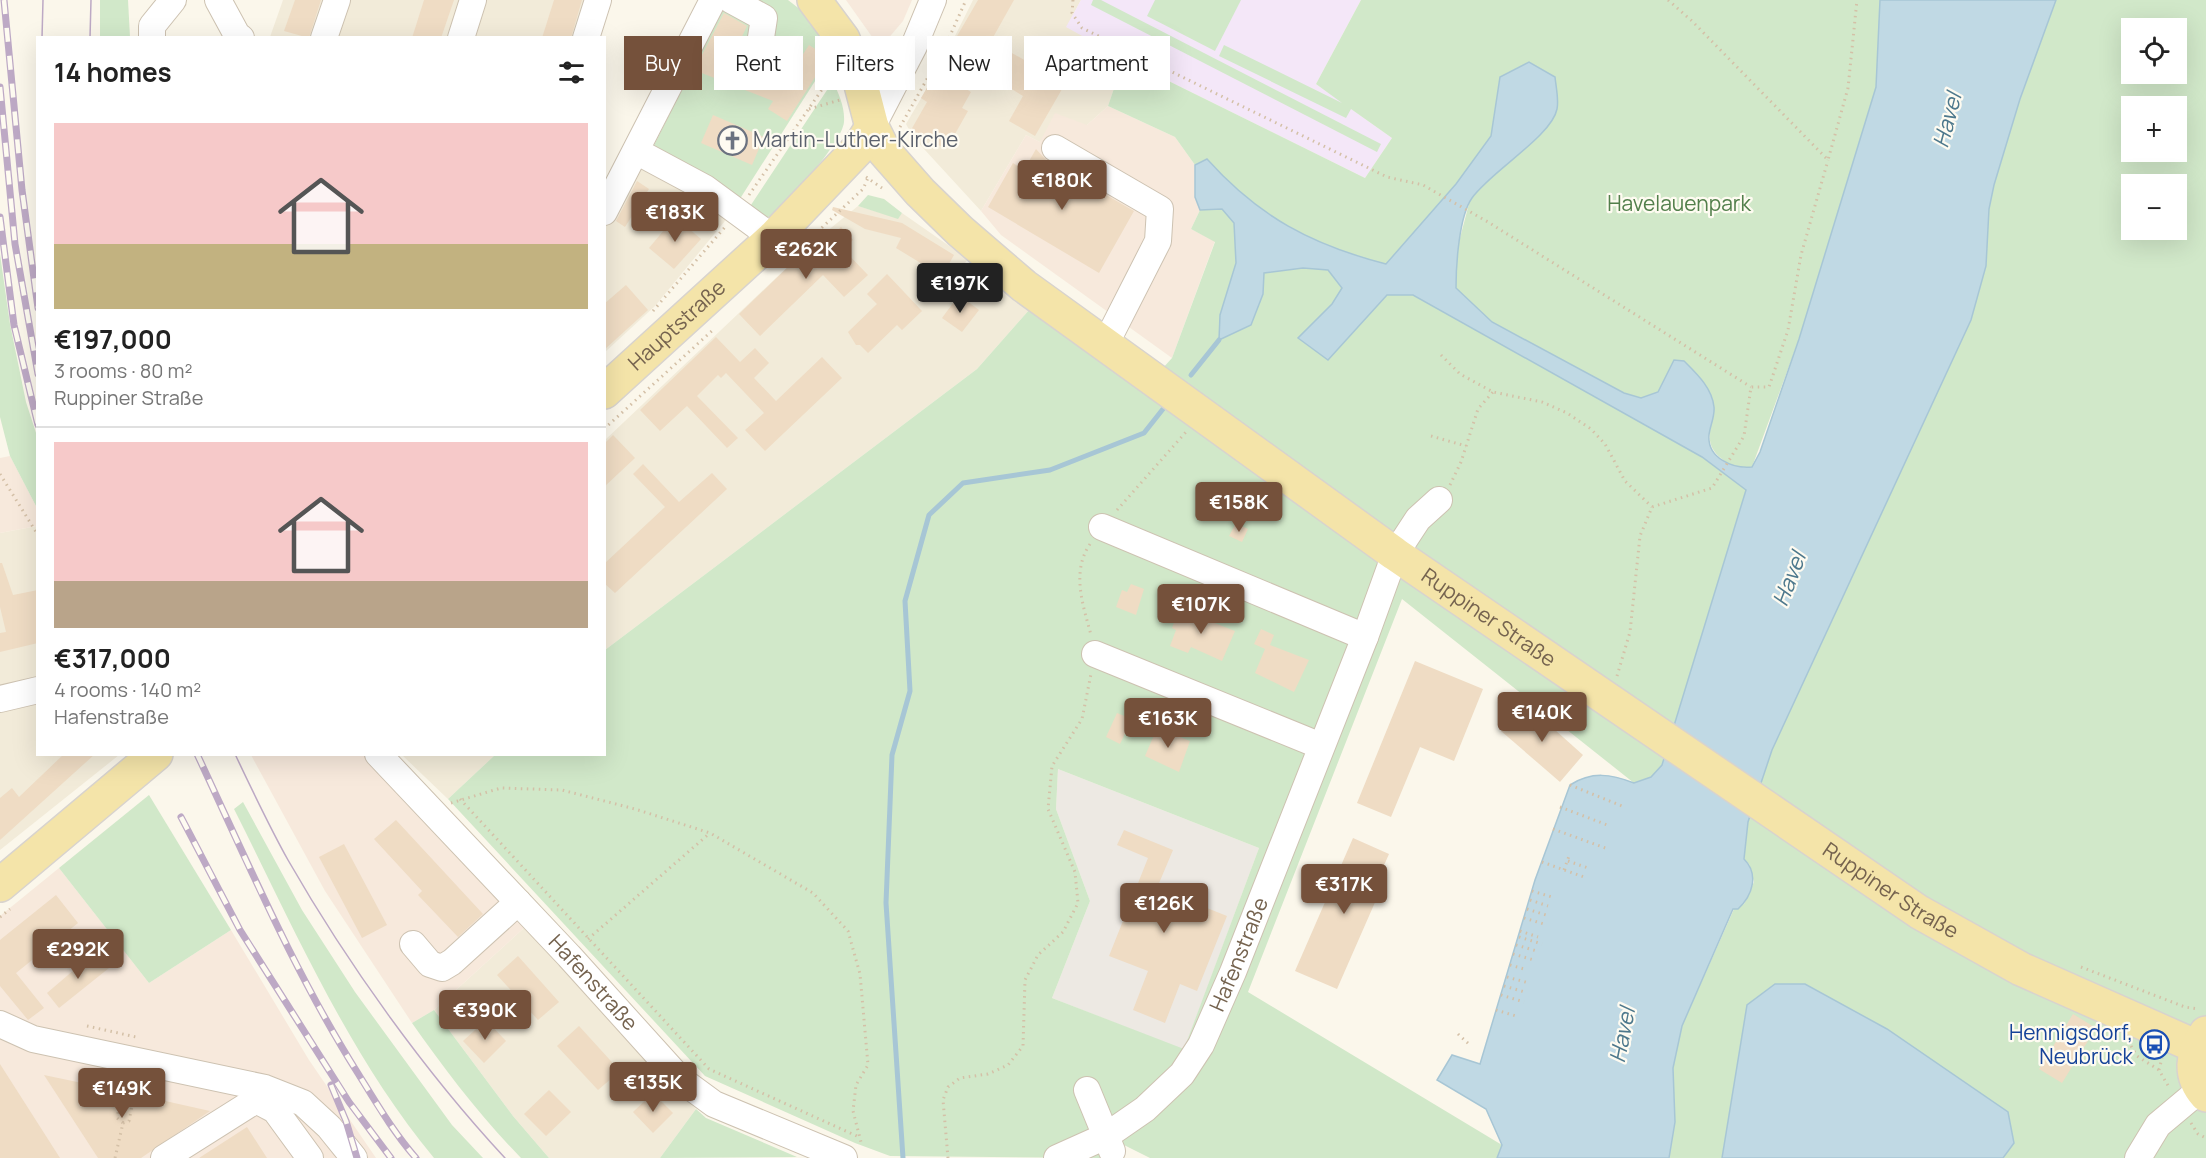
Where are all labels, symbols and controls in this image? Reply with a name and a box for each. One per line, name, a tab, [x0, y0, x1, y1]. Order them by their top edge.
map controls	[2121, 18, 2187, 240]
button: locate	[2121, 18, 2187, 84]
chip: Buy	[624, 36, 702, 90]
chip: Rent	[714, 36, 803, 90]
chip: Filters	[815, 36, 915, 90]
chip: New	[927, 36, 1012, 90]
chip: Apartment	[1024, 36, 1170, 90]
text: 14 homes	[54, 54, 172, 90]
icon: filters	[555, 56, 588, 89]
water label: Havel	[1925, 87, 1969, 151]
button: +	[2121, 96, 2187, 162]
church icon: Martin-Luther-Kirche	[716, 124, 748, 156]
place label: Martin-Luther-Kirche	[753, 125, 958, 153]
pin: €180K	[1020, 160, 1104, 211]
icon: home	[267, 162, 375, 270]
text: €180K	[1032, 166, 1092, 193]
button: −	[2121, 174, 2187, 240]
park label: Havelauenpark	[1607, 189, 1751, 217]
pin: €183K	[633, 192, 717, 243]
text: €183K	[645, 198, 705, 225]
pin: €262K	[764, 229, 848, 280]
text: €262K	[775, 235, 837, 262]
pin: €197K	[918, 263, 1002, 314]
text: €197K	[931, 269, 989, 296]
street label: Hauptstraße	[622, 273, 731, 376]
text: €197,000	[54, 321, 172, 357]
text: 3 rooms · 80 m²	[54, 357, 193, 384]
text: Ruppiner Straße	[54, 384, 203, 411]
icon: home	[267, 481, 375, 589]
pin: €158K	[1197, 482, 1281, 533]
text: €158K	[1209, 488, 1269, 515]
water label: Havel	[1765, 545, 1814, 610]
street label: Ruppiner Straße	[1416, 561, 1562, 673]
pin: €107K	[1159, 584, 1243, 635]
text: €107K	[1171, 590, 1231, 617]
text: €317,000	[54, 640, 171, 676]
text: 4 rooms · 140 m²	[54, 676, 201, 703]
pin: €140K	[1500, 692, 1584, 743]
pin: €163K	[1126, 698, 1210, 749]
text: €140K	[1512, 698, 1572, 725]
text: Hafenstraße	[54, 703, 169, 730]
text: €163K	[1138, 704, 1198, 731]
street label: Ruppiner Straße	[1818, 835, 1964, 944]
pin: €317K	[1302, 864, 1386, 915]
text: €317K	[1315, 870, 1373, 897]
pin: €126K	[1122, 883, 1206, 934]
text: €126K	[1134, 889, 1194, 916]
street label: Hafenstraße	[1202, 893, 1274, 1015]
street label: Hafenstraße	[543, 928, 645, 1036]
pin: €292K	[36, 929, 120, 980]
text: €292K	[47, 935, 109, 962]
pin: €390K	[443, 990, 527, 1041]
text: €390K	[453, 996, 517, 1023]
water label: Havel	[1602, 1002, 1643, 1065]
place label: Hennigsdorf, Neubrück	[2009, 1018, 2134, 1070]
bus stop icon: Hennigsdorf, Neubrück	[2138, 1029, 2170, 1061]
pin: €135K	[611, 1062, 695, 1113]
pin: €149K	[80, 1068, 164, 1119]
text: €135K	[624, 1068, 682, 1095]
text: €149K	[92, 1074, 152, 1101]

